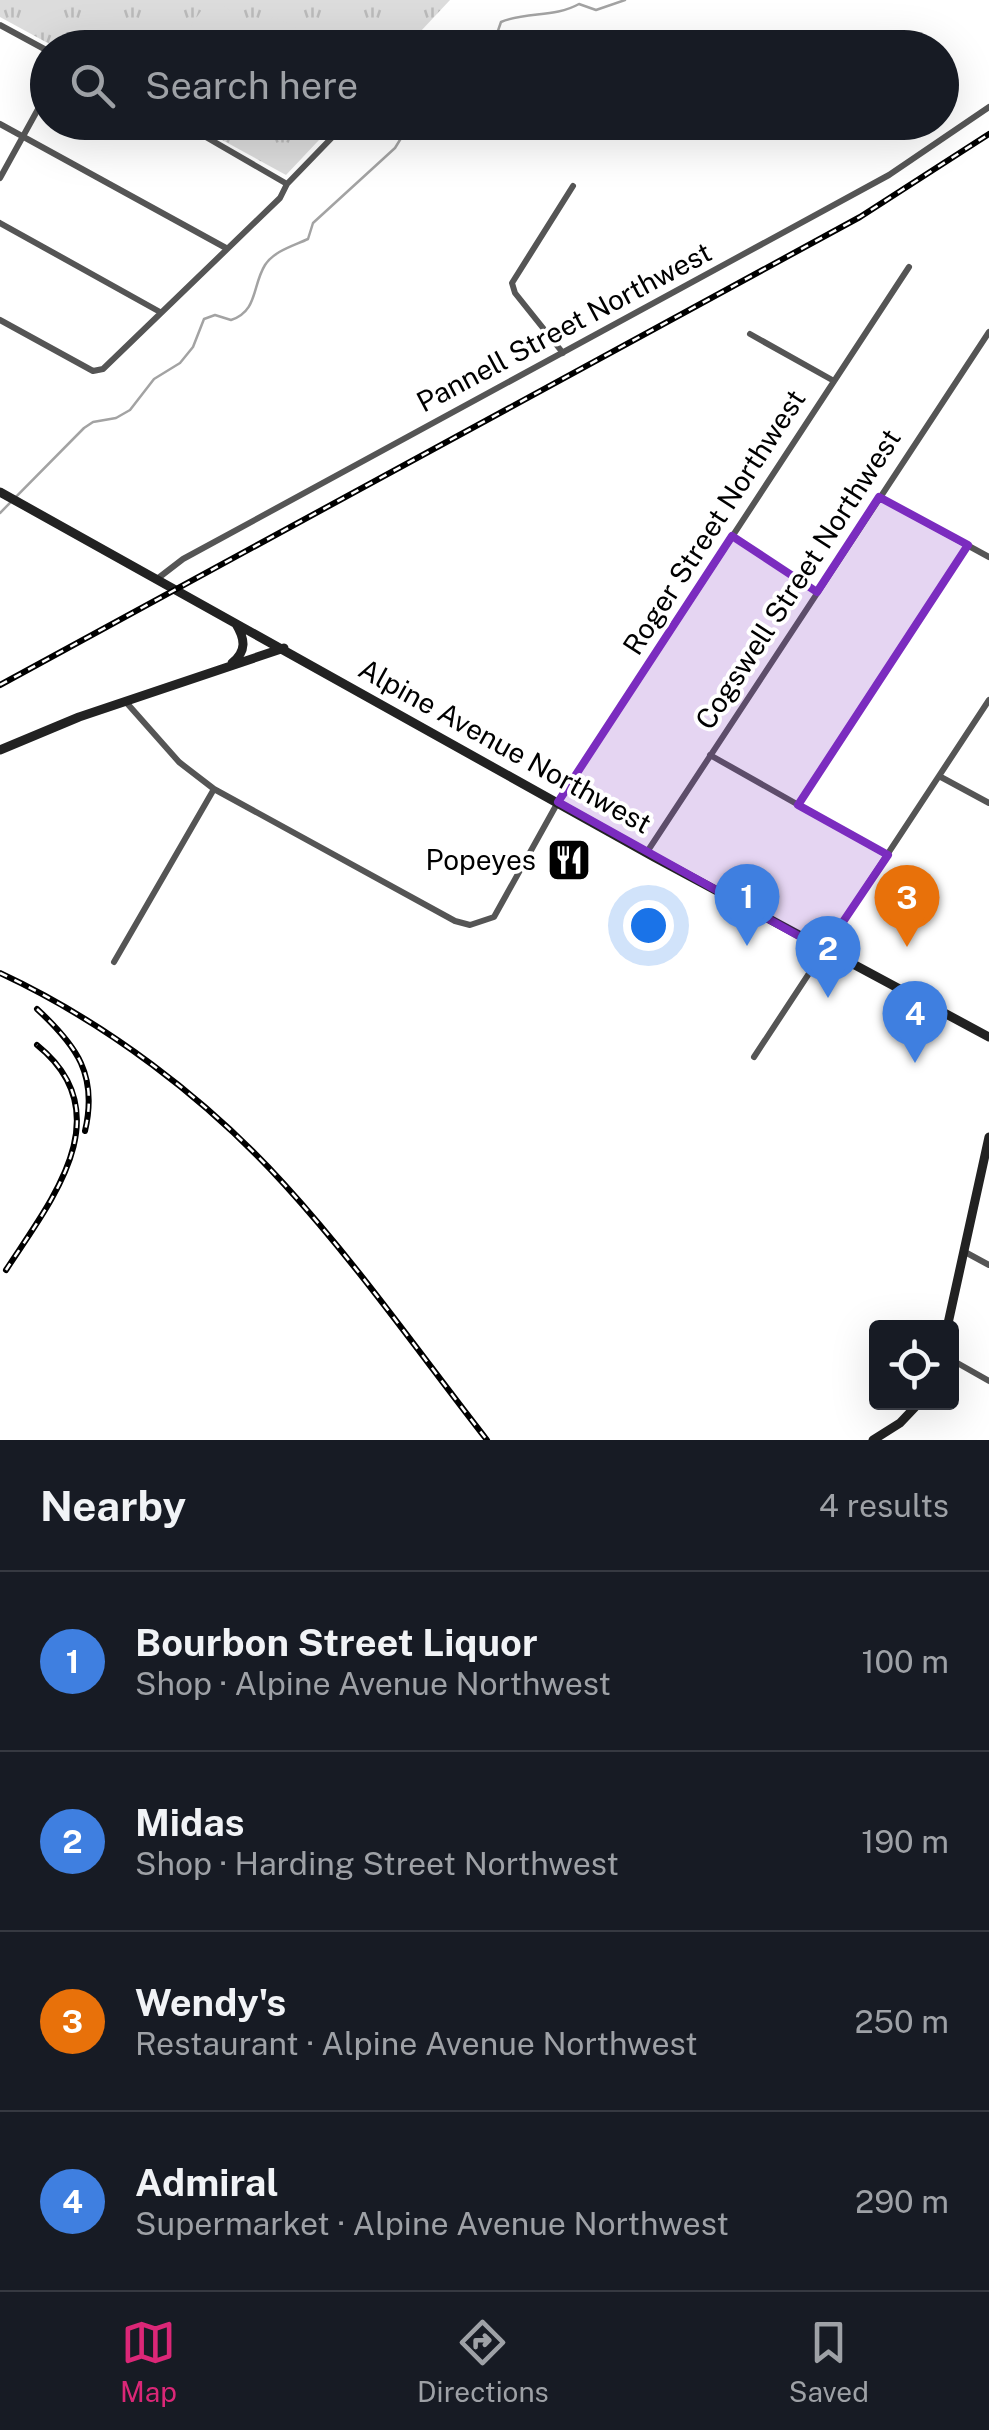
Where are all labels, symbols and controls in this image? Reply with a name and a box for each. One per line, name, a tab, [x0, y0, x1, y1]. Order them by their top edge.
search box	[30, 30, 959, 140]
icon: search	[65, 58, 120, 113]
text: Search here	[145, 63, 358, 108]
street label: Pannell Street Northwest	[411, 235, 717, 418]
street label: Roger Street Northwest	[616, 383, 812, 660]
street label: Cogswell Street Northwest	[688, 422, 907, 735]
street label: Alpine Avenue Northwest	[353, 651, 657, 840]
restaurant icon: Popeyes	[546, 837, 592, 883]
place label: Popeyes	[426, 843, 536, 876]
pin: 1	[714, 864, 780, 946]
pin: 3	[874, 864, 940, 947]
your location	[623, 900, 674, 951]
pin: 2	[796, 916, 860, 998]
pin: 4	[882, 980, 948, 1063]
map controls	[869, 1320, 959, 1410]
button: locate	[869, 1320, 959, 1410]
text: Nearby	[40, 1481, 186, 1530]
text: 4 results	[819, 1487, 949, 1524]
text: Bourbon Street Liquor	[135, 1620, 538, 1665]
text: 1	[66, 1643, 79, 1680]
text: 100 m	[862, 1643, 949, 1680]
text: Shop · Alpine Avenue Northwest	[135, 1665, 611, 1702]
text: Midas	[135, 1800, 245, 1845]
text: 2	[62, 1823, 83, 1860]
text: 190 m	[861, 1823, 949, 1860]
text: Shop · Harding Street Northwest	[135, 1845, 619, 1882]
text: Wendy's	[135, 1980, 286, 2025]
text: 3	[62, 2003, 83, 2040]
text: 250 m	[854, 2003, 949, 2040]
text: Restaurant · Alpine Avenue Northwest	[135, 2025, 698, 2062]
text: Admiral	[135, 2160, 279, 2205]
text: 4	[62, 2183, 83, 2220]
text: 290 m	[855, 2183, 949, 2220]
text: Supermarket · Alpine Avenue Northwest	[135, 2205, 729, 2242]
tab: Map	[120, 2315, 177, 2408]
tab: Directions	[417, 2315, 549, 2408]
tab: Saved	[789, 2315, 869, 2408]

